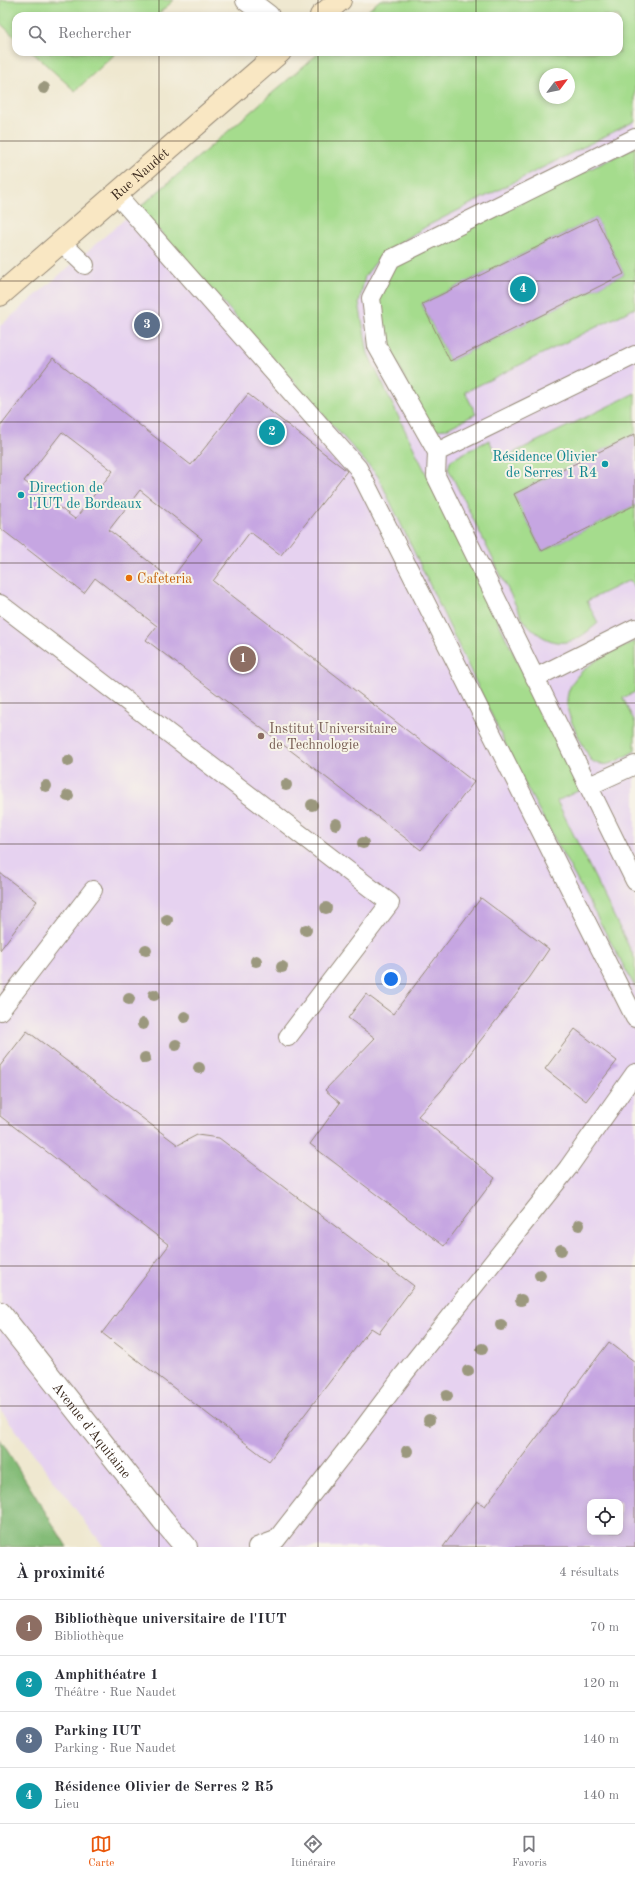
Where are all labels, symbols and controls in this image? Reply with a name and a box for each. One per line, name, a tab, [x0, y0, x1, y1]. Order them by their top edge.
search box	[12, 12, 623, 56]
icon: search	[26, 23, 48, 45]
text: Rechercher	[58, 27, 131, 42]
north arrow	[539, 68, 575, 104]
street label: Rue Naudet	[109, 146, 172, 203]
pin: 4	[510, 274, 536, 304]
pin: 3	[134, 310, 160, 340]
pin: 2	[259, 417, 285, 447]
place label: Résidence Olivier de Serres 1 R4	[492, 450, 597, 480]
marker: Résidence Olivier de Serres 1 R4	[600, 459, 610, 469]
place label: Direction de l'IUT de Bordeaux	[29, 481, 142, 511]
marker: Direction de l'IUT de Bordeaux	[16, 490, 26, 500]
place label: Cafeteria	[137, 572, 192, 586]
marker: Cafeteria	[124, 573, 134, 583]
pin: 1	[230, 644, 256, 674]
place label: Institut Universitaire de Technologie	[269, 722, 397, 752]
marker: Institut Universitaire de Technologie	[256, 731, 266, 741]
your location	[381, 969, 401, 989]
street label: Avenue d'Aquitaine	[49, 1380, 133, 1481]
map controls	[587, 1499, 623, 1535]
button: locate	[587, 1499, 623, 1535]
text: À proximité	[16, 1565, 105, 1582]
text: 4 résultats	[559, 1566, 619, 1579]
text: Bibliothèque universitaire de l'IUT	[54, 1612, 287, 1627]
text: 1	[25, 1621, 33, 1634]
text: 70 m	[590, 1621, 619, 1634]
text: Bibliothèque	[54, 1630, 124, 1643]
text: Amphithéatre 1	[54, 1668, 159, 1683]
text: 2	[25, 1677, 33, 1690]
text: 120 m	[582, 1677, 619, 1690]
text: Théâtre · Rue Naudet	[54, 1686, 176, 1699]
text: Parking IUT	[54, 1724, 141, 1739]
text: 3	[25, 1733, 33, 1746]
text: 140 m	[582, 1733, 619, 1746]
text: Parking · Rue Naudet	[54, 1742, 176, 1755]
text: Résidence Olivier de Serres 2 R5	[54, 1780, 274, 1795]
text: 4	[25, 1789, 33, 1802]
text: 140 m	[582, 1789, 619, 1802]
text: Lieu	[54, 1798, 79, 1811]
tab: Carte	[88, 1833, 114, 1871]
tab: Itinéraire	[291, 1833, 336, 1871]
tab: Favoris	[512, 1833, 547, 1871]

